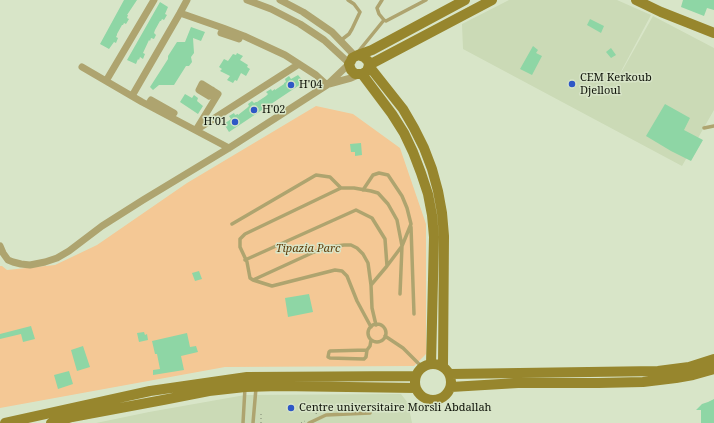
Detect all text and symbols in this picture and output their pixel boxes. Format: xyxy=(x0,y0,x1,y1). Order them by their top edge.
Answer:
place label: CEM Kerkoub Djelloul xyxy=(580,71,652,97)
place label: H'04 xyxy=(299,78,322,92)
marker: CEM Kerkoub Djelloul xyxy=(567,79,577,89)
marker: H'04 xyxy=(286,80,296,90)
place label: H'02 xyxy=(262,103,285,117)
marker: H'02 xyxy=(249,105,259,115)
place label: H'01 xyxy=(204,115,227,129)
marker: H'01 xyxy=(230,117,240,127)
park label: Tipazia Parc xyxy=(276,242,340,256)
place label: Centre universitaire Morsli Abdallah xyxy=(299,401,492,415)
marker: Centre universitaire Morsli Abdallah xyxy=(286,403,296,413)

